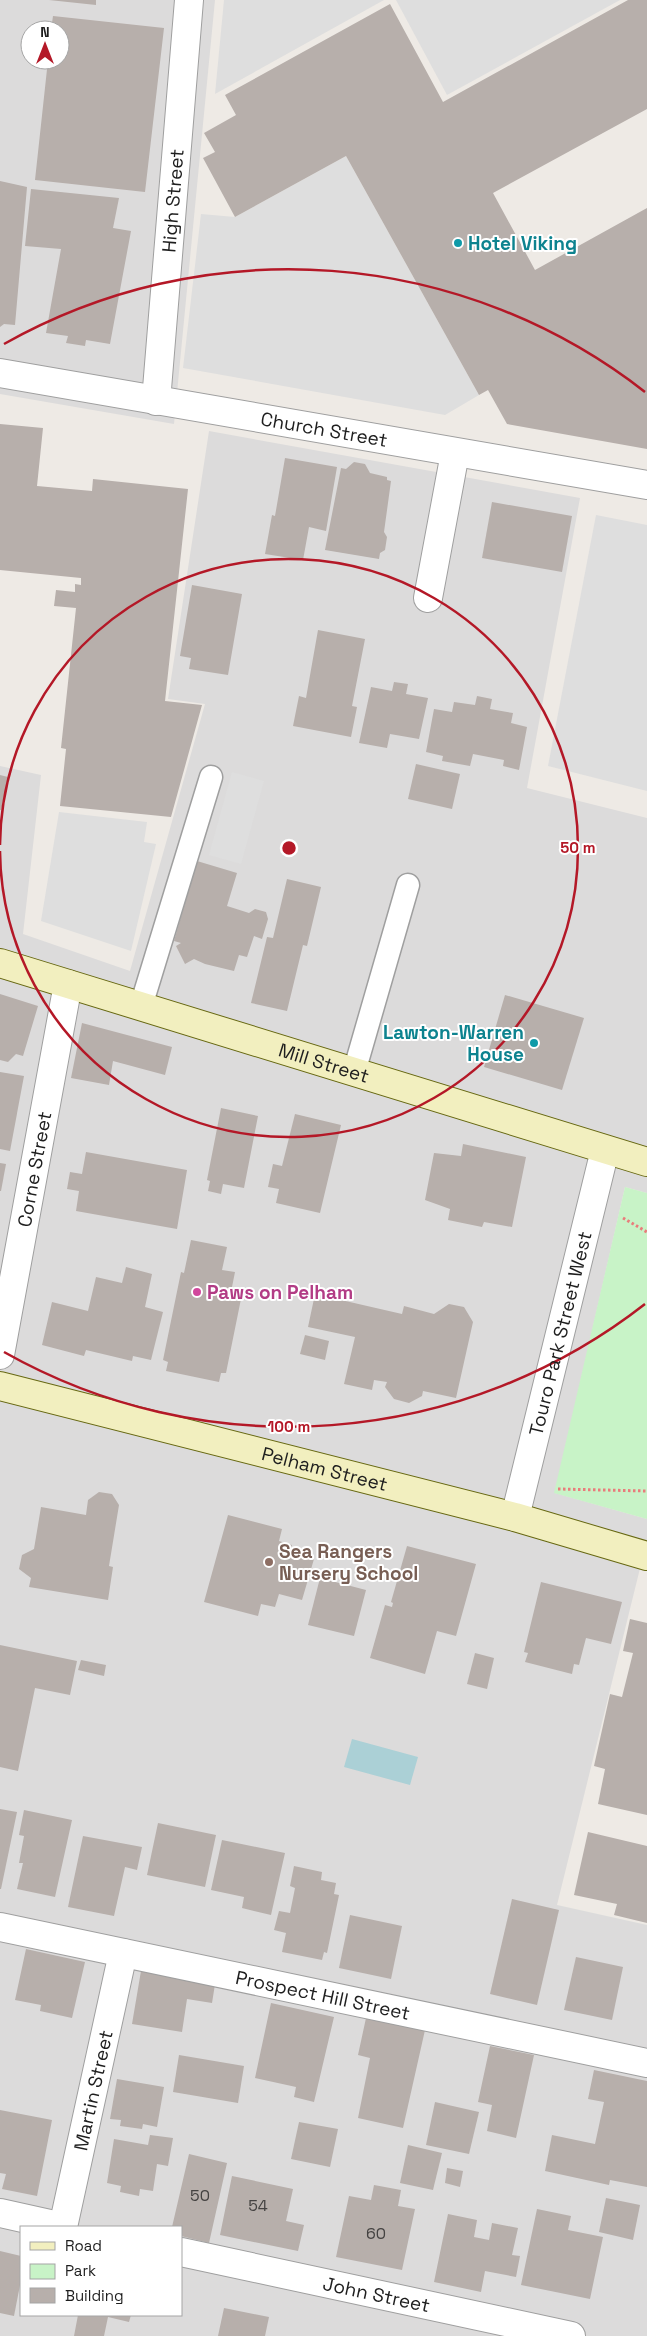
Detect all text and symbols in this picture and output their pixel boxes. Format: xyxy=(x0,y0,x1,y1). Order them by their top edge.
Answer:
north arrow xyxy=(20,20,70,70)
text: N xyxy=(40,23,50,41)
street label: High Street xyxy=(156,148,189,254)
place label: Hotel Viking xyxy=(468,231,577,256)
marker: Hotel Viking xyxy=(452,237,464,249)
street label: Church Street xyxy=(259,406,389,452)
text: 50 m xyxy=(560,838,596,857)
centre of rings xyxy=(280,839,298,857)
place label: Lawton-Warren House xyxy=(383,1020,524,1067)
street label: Mill Street xyxy=(276,1037,372,1088)
marker: Lawton-Warren House xyxy=(528,1037,540,1049)
street label: Corne Street xyxy=(11,1109,57,1229)
street label: Touro Park Street West xyxy=(523,1229,597,1438)
place label: Paws on Pelham xyxy=(207,1280,353,1305)
marker: Paws on Pelham xyxy=(191,1286,203,1298)
text: 100 m xyxy=(268,1417,310,1436)
street label: Pelham Street xyxy=(259,1441,390,1497)
place label: Sea Rangers Nursery School xyxy=(279,1539,418,1586)
marker: Sea Rangers Nursery School xyxy=(263,1556,275,1568)
street label: Prospect Hill Street xyxy=(233,1964,412,2025)
street label: Martin Street xyxy=(68,2028,118,2153)
house number: 50 xyxy=(190,2185,210,2206)
house number: 54 xyxy=(248,2195,268,2216)
house number: 60 xyxy=(366,2223,386,2244)
legend xyxy=(20,2226,182,2316)
text: Road xyxy=(65,2236,102,2255)
text: Park xyxy=(65,2261,96,2280)
street label: John Street xyxy=(321,2270,432,2318)
text: Building xyxy=(65,2286,124,2305)

